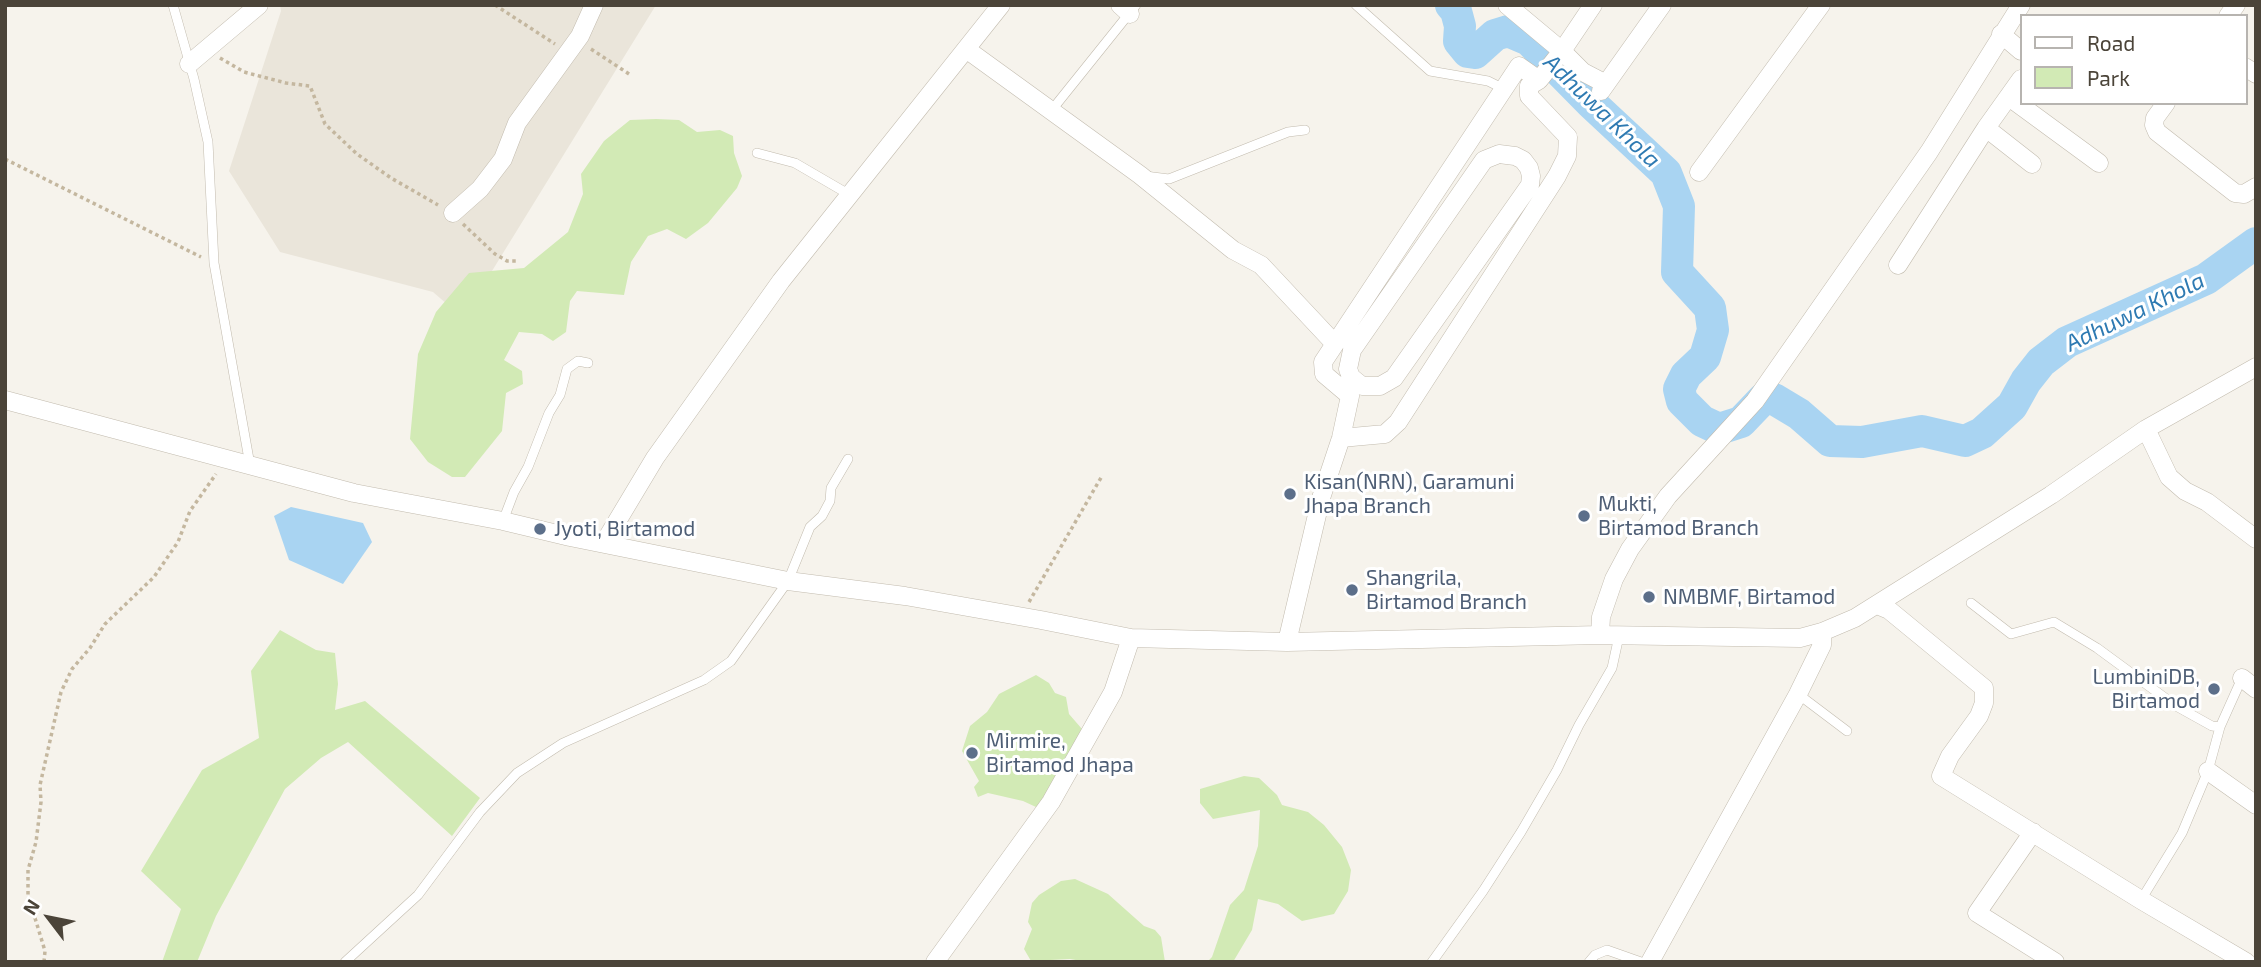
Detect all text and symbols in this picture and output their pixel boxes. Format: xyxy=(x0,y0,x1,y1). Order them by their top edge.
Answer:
legend xyxy=(2020,14,2247,105)
text: Road xyxy=(2087,30,2135,55)
water label: Adhuwa Khola xyxy=(1538,48,1666,174)
text: Park xyxy=(2087,65,2130,90)
water label: Adhuwa Khola xyxy=(2061,266,2209,358)
place label: Kisan(NRN), Garamuni Jhapa Branch xyxy=(1304,469,1515,519)
marker: Kisan(NRN), Garamuni Jhapa Branch xyxy=(1282,486,1298,502)
place label: Mukti, Birtamod Branch xyxy=(1598,491,1759,541)
marker: Mukti, Birtamod Branch xyxy=(1576,508,1592,524)
place label: Jyoti, Birtamod xyxy=(554,516,695,542)
marker: Jyoti, Birtamod xyxy=(532,521,548,537)
place label: Shangrila, Birtamod Branch xyxy=(1366,565,1527,615)
marker: Shangrila, Birtamod Branch xyxy=(1344,582,1360,598)
place label: NMBMF, Birtamod xyxy=(1663,584,1835,610)
marker: NMBMF, Birtamod xyxy=(1641,589,1657,605)
place label: LumbiniDB, Birtamod xyxy=(2093,664,2200,714)
marker: LumbiniDB, Birtamod xyxy=(2206,681,2222,697)
place label: Mirmire, Birtamod Jhapa xyxy=(986,728,1134,778)
marker: Mirmire, Birtamod Jhapa xyxy=(964,745,980,761)
north arrow xyxy=(14,883,84,953)
text: N xyxy=(17,895,44,919)

